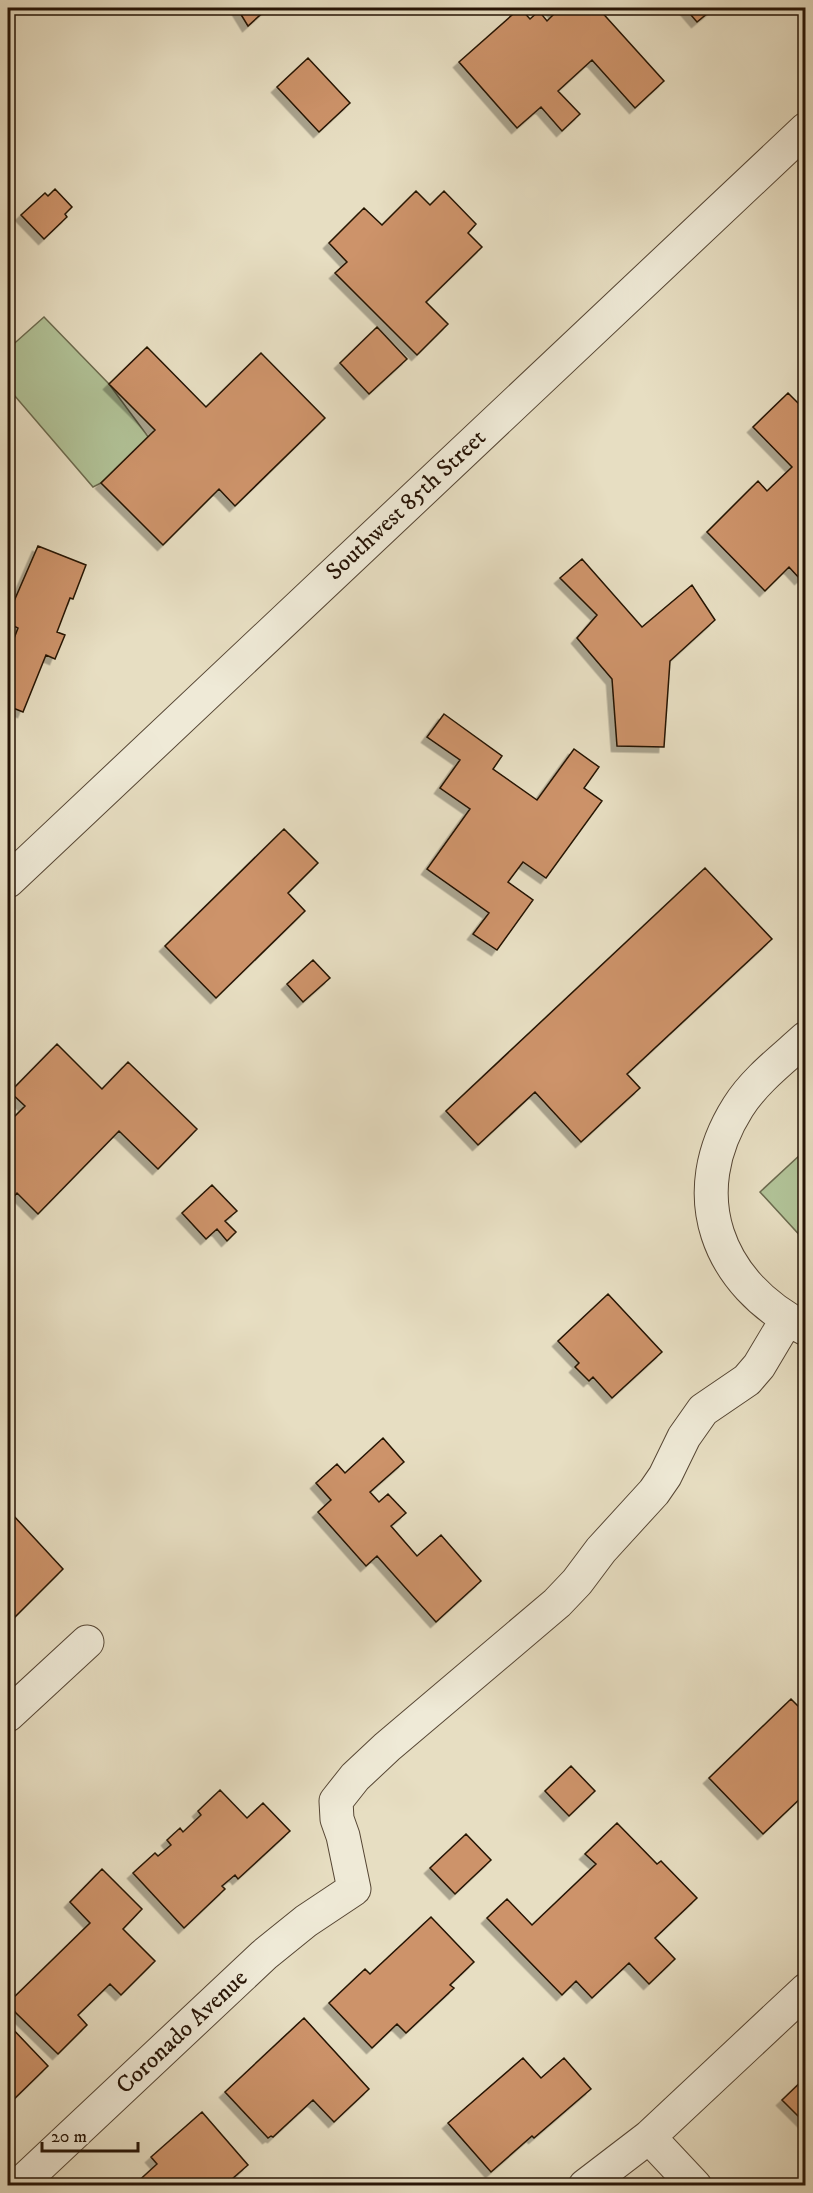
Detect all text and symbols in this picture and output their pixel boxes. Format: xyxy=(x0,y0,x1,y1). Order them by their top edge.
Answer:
street label: Southwest 85th Street xyxy=(320,423,493,587)
street label: Coronado Avenue xyxy=(110,1963,254,2101)
scale bar xyxy=(42,2115,138,2153)
text: 20 m xyxy=(51,2126,87,2148)

